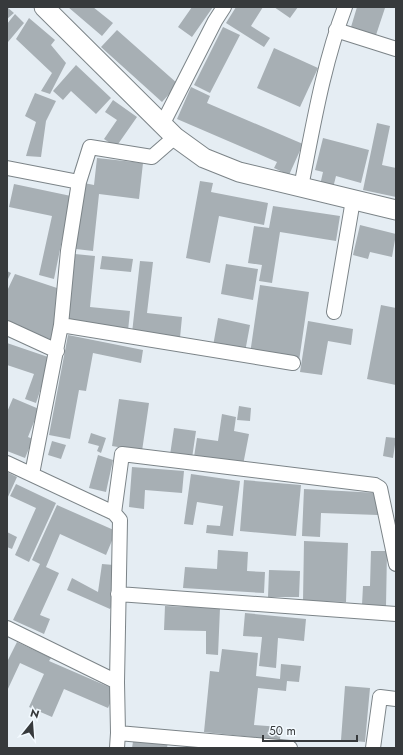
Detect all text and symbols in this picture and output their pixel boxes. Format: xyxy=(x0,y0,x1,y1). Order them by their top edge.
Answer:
north arrow xyxy=(12,703,52,743)
text: N xyxy=(28,705,41,722)
scale bar xyxy=(263,717,357,743)
text: 50 m xyxy=(269,722,296,740)

